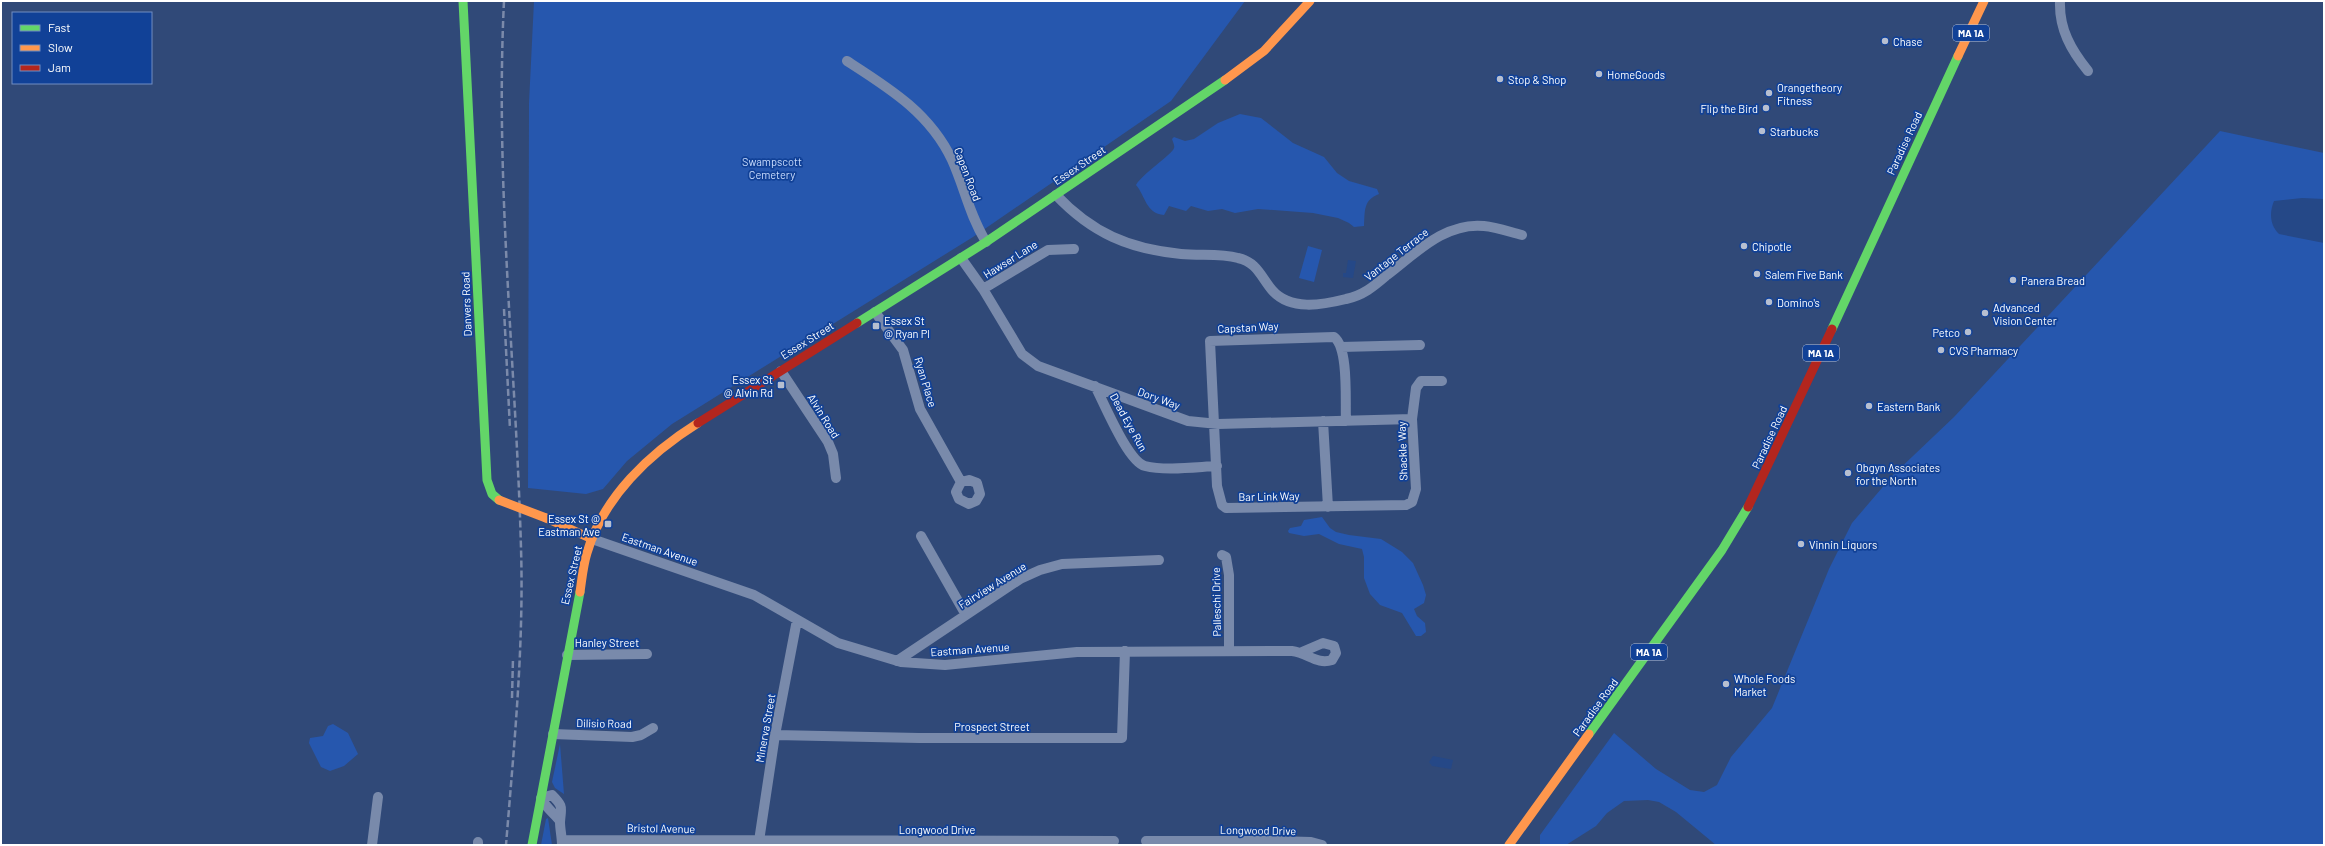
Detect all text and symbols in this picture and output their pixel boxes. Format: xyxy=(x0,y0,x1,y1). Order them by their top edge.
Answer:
legend xyxy=(12,12,152,84)
text: Fast xyxy=(48,20,71,34)
road number: MA 1A xyxy=(1953,25,1989,41)
place label: Chase xyxy=(1893,35,1923,48)
marker: Chase xyxy=(1880,36,1890,46)
text: Slow xyxy=(48,40,73,54)
text: Jam xyxy=(48,60,71,74)
place label: HomeGoods xyxy=(1607,68,1665,81)
marker: HomeGoods xyxy=(1594,69,1604,79)
place label: Stop & Shop xyxy=(1508,73,1566,86)
marker: Stop & Shop xyxy=(1495,74,1505,84)
place label: Orangetheory Fitness xyxy=(1777,81,1842,107)
marker: Orangetheory Fitness xyxy=(1764,88,1774,98)
place label: Flip the Bird xyxy=(1701,102,1758,115)
marker: Flip the Bird xyxy=(1761,103,1771,113)
street label: Paradise Road xyxy=(1884,109,1924,177)
place label: Starbucks xyxy=(1770,125,1818,138)
marker: Starbucks xyxy=(1757,126,1767,136)
street label: Essex Street xyxy=(1050,143,1108,187)
street label: Capen Road xyxy=(952,145,984,203)
park label: Swampscott Cemetery xyxy=(742,155,802,181)
street label: Vantage Terrace xyxy=(1361,225,1431,283)
street label: Hawser Lane xyxy=(981,237,1040,281)
place label: Chipotle xyxy=(1752,240,1792,253)
marker: Chipotle xyxy=(1739,241,1749,251)
place label: Salem Five Bank xyxy=(1765,268,1843,281)
marker: Salem Five Bank xyxy=(1752,269,1762,279)
street label: Danvers Road xyxy=(458,271,474,337)
place label: Panera Bread xyxy=(2021,274,2085,287)
marker: Panera Bread xyxy=(2008,275,2018,285)
place label: Domino's xyxy=(1777,296,1820,309)
marker: Domino's xyxy=(1764,297,1774,307)
place label: Advanced Vision Center xyxy=(1993,301,2057,327)
marker: Advanced Vision Center xyxy=(1980,308,1990,318)
place label: Essex St @ Ryan Pl xyxy=(884,314,930,340)
street label: Essex Street xyxy=(778,319,836,361)
street label: Capstan Way xyxy=(1217,319,1279,335)
marker: Essex St @ Ryan Pl xyxy=(871,321,881,331)
place label: Petco xyxy=(1932,326,1960,339)
marker: Petco xyxy=(1963,327,1973,337)
place label: CVS Pharmacy xyxy=(1949,344,2018,357)
road number: MA 1A xyxy=(1803,345,1839,361)
marker: CVS Pharmacy xyxy=(1936,345,1946,355)
street label: Ryan Place xyxy=(912,355,940,409)
place label: Essex St @ Alvin Rd xyxy=(724,373,773,399)
marker: Essex St @ Alvin Rd xyxy=(776,380,786,390)
street label: Dory Way xyxy=(1136,384,1182,412)
street label: Alvin Road xyxy=(805,391,843,441)
street label: Dead Eye Run xyxy=(1108,391,1150,453)
place label: Eastern Bank xyxy=(1877,400,1941,413)
marker: Eastern Bank xyxy=(1864,401,1874,411)
street label: Paradise Road xyxy=(1749,403,1789,471)
street label: Shackle Way xyxy=(1394,421,1410,481)
place label: Obgyn Associates for the North xyxy=(1856,461,1940,487)
marker: Obgyn Associates for the North xyxy=(1843,468,1853,478)
street label: Bar Link Way xyxy=(1238,489,1300,503)
place label: Essex St @ Eastman Ave xyxy=(538,512,600,538)
marker: Essex St @ Eastman Ave xyxy=(603,519,613,529)
street label: Eastman Avenue xyxy=(620,530,700,568)
place label: Vinnin Liquors xyxy=(1809,538,1877,551)
marker: Vinnin Liquors xyxy=(1796,539,1806,549)
street label: Essex Street xyxy=(558,544,584,606)
street label: Fairview Avenue xyxy=(956,559,1028,611)
street label: Palleschi Drive xyxy=(1209,567,1223,637)
street label: Hanley Street xyxy=(575,636,639,649)
street label: Eastman Avenue xyxy=(930,640,1010,658)
road number: MA 1A xyxy=(1631,644,1667,660)
place label: Whole Foods Market xyxy=(1734,672,1795,698)
street label: Paradise Road xyxy=(1570,676,1620,738)
marker: Whole Foods Market xyxy=(1721,679,1731,689)
street label: Minerva Street xyxy=(753,693,777,763)
street label: Dilisio Road xyxy=(576,716,632,730)
street label: Prospect Street xyxy=(954,720,1030,733)
street label: Bristol Avenue xyxy=(627,821,695,835)
street label: Longwood Drive xyxy=(899,823,975,836)
street label: Longwood Drive xyxy=(1220,823,1296,837)

